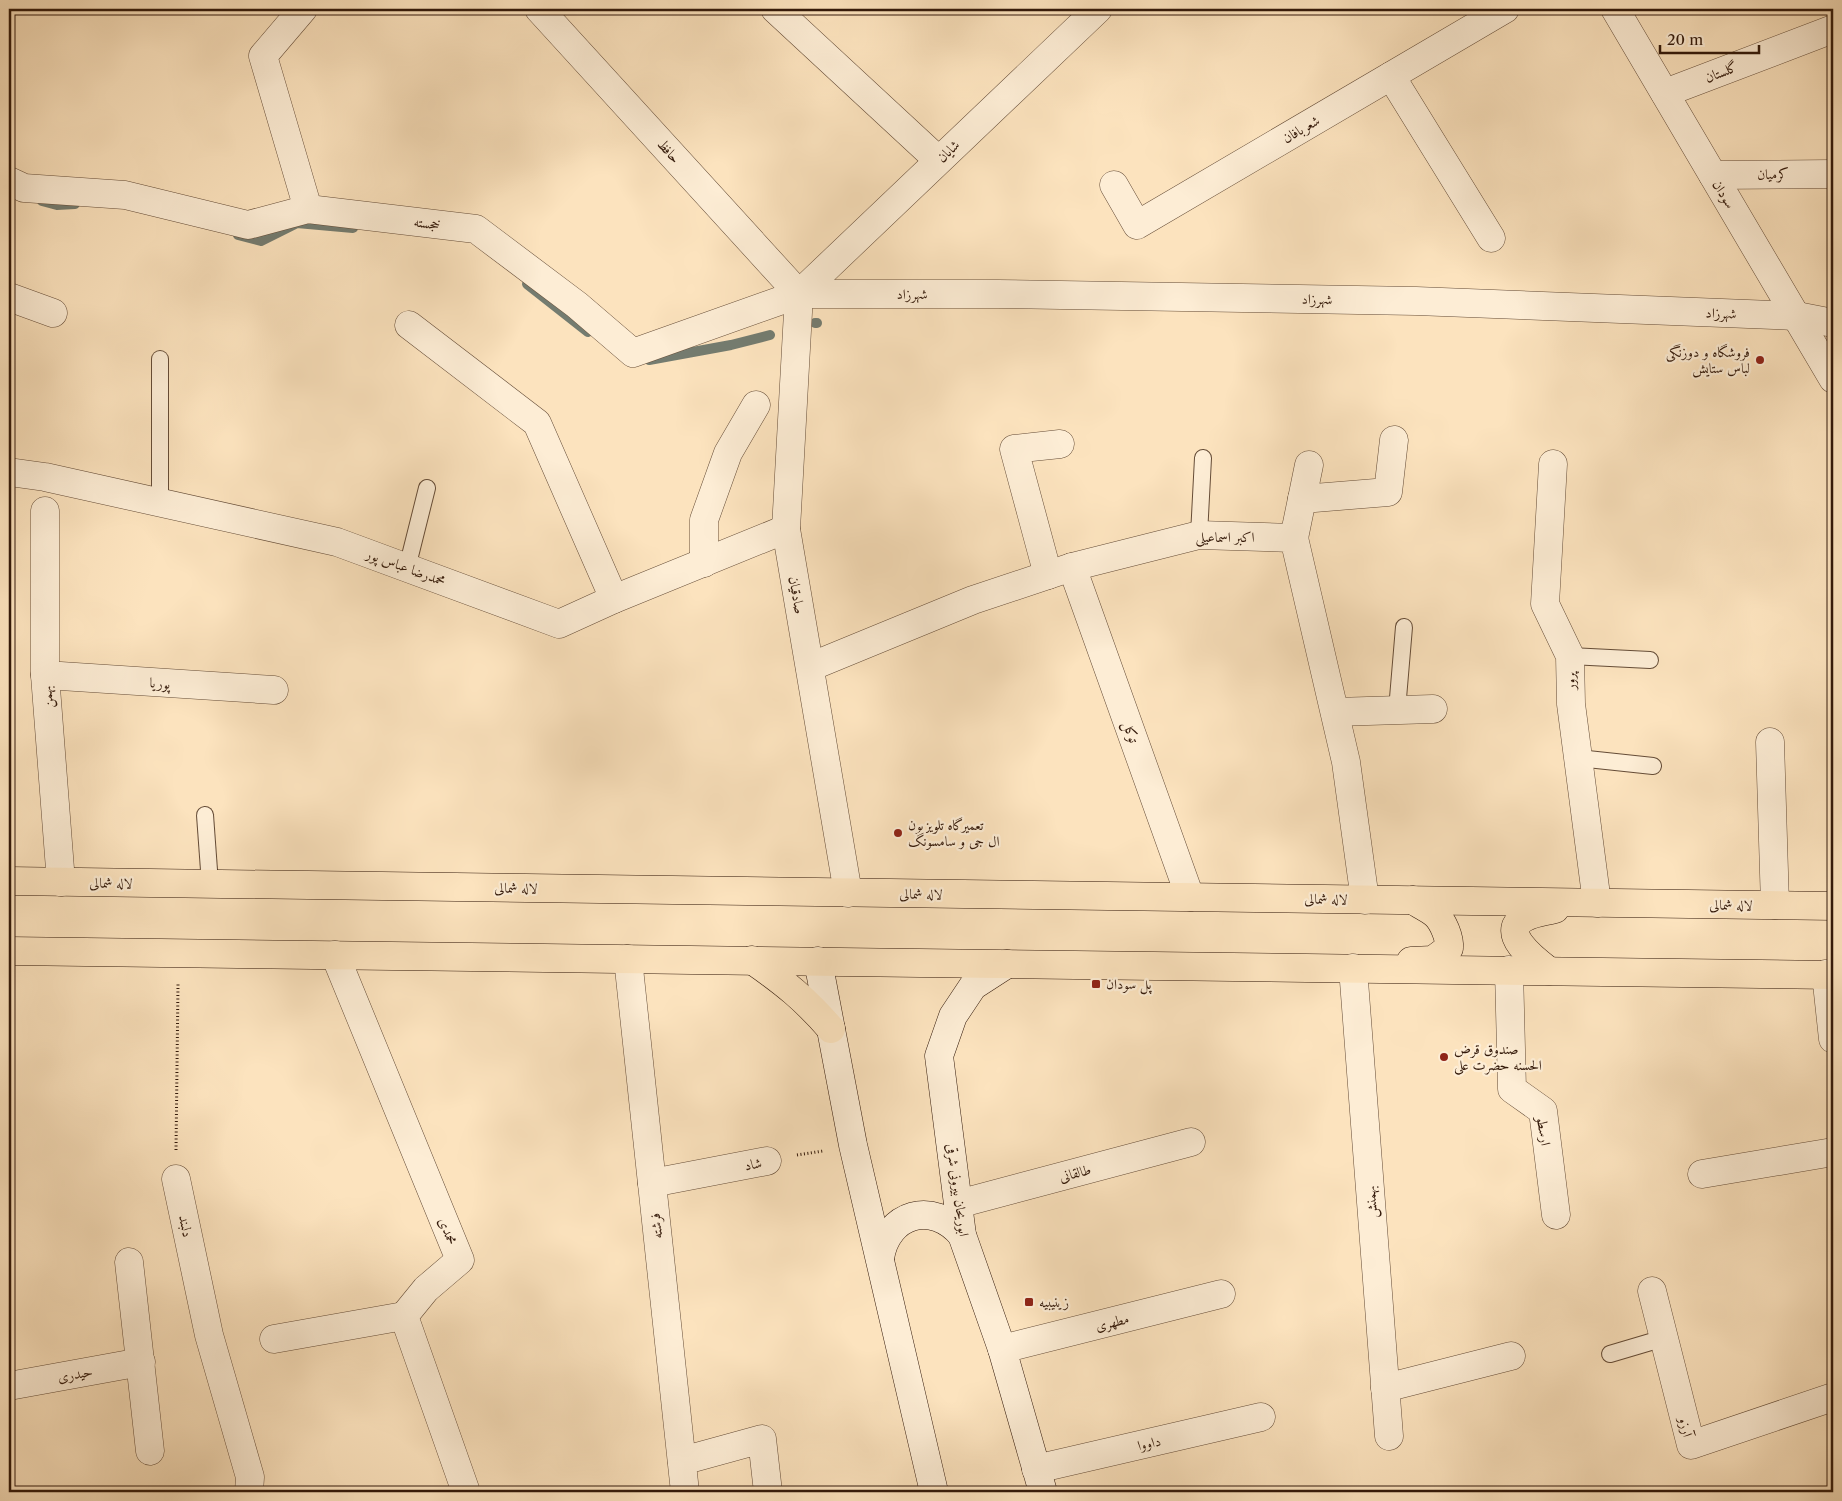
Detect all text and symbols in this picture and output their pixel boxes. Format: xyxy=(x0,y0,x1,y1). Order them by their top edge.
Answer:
scale bar xyxy=(1660,22,1758,54)
text: 20 m xyxy=(1667,30,1703,49)
street label: گلستان xyxy=(1702,58,1740,86)
street label: شعربافان xyxy=(1279,111,1323,147)
street label: حافظ xyxy=(653,135,685,167)
street label: شایان xyxy=(933,136,963,166)
street label: کرمیان xyxy=(1757,165,1789,183)
street label: سودان xyxy=(1709,176,1739,212)
street label: خجسته xyxy=(413,212,441,234)
street label: شهرزاد xyxy=(897,285,928,304)
street label: شهرزاد xyxy=(1301,290,1333,309)
street label: شهرزاد xyxy=(1705,303,1737,324)
place label: فروشگاه و دوزنگی لباس ستایش xyxy=(1666,343,1750,378)
marker: فروشگاه و دوزنگی لباس ستایش xyxy=(1754,354,1766,366)
street label: اکبر اسماعیلی xyxy=(1195,528,1255,547)
street label: محمدرضا عباس پور xyxy=(361,544,448,592)
street label: صادقیان xyxy=(785,575,809,615)
street label: پرور xyxy=(1561,670,1579,692)
street label: پوریا xyxy=(149,673,172,695)
street label: بهمن xyxy=(37,685,58,709)
street label: توکل xyxy=(1117,719,1143,746)
place label: تعمیرگاه تلویزیون ال جی و سامسونگ xyxy=(908,816,999,850)
marker: تعمیرگاه تلویزیون ال جی و سامسونگ xyxy=(892,827,904,839)
street label: لاله شمالی xyxy=(89,874,133,892)
street label: لاله شمالی xyxy=(494,879,538,897)
street label: لاله شمالی xyxy=(899,885,943,903)
street label: لاله شمالی xyxy=(1304,890,1348,908)
street label: لاله شمالی xyxy=(1709,896,1753,914)
place label: پل سودان xyxy=(1106,975,1153,995)
marker: پل سودان xyxy=(1090,978,1102,990)
place label: صندوق قرض الحسنه حضرت علی xyxy=(1454,1040,1542,1075)
marker: صندوق قرض الحسنه حضرت علی xyxy=(1438,1051,1450,1063)
street label: ارسطو xyxy=(1533,1113,1555,1147)
street label: ابوریحان بیرونی شرقی xyxy=(942,1142,973,1238)
street label: شاد xyxy=(743,1153,763,1175)
street label: طالقانی xyxy=(1057,1160,1093,1186)
street label: بهمنش xyxy=(1361,1185,1382,1219)
street label: فرشته xyxy=(646,1212,666,1240)
street label: دلبند xyxy=(175,1213,197,1239)
street label: محمدی xyxy=(435,1215,461,1247)
place label: زینیبیه xyxy=(1039,1293,1069,1311)
marker: زینیبیه xyxy=(1023,1296,1035,1308)
street label: مطهری xyxy=(1093,1309,1131,1335)
street label: حیدری xyxy=(56,1362,94,1386)
street label: آرزو xyxy=(1674,1413,1698,1441)
street label: داووا xyxy=(1135,1432,1163,1454)

